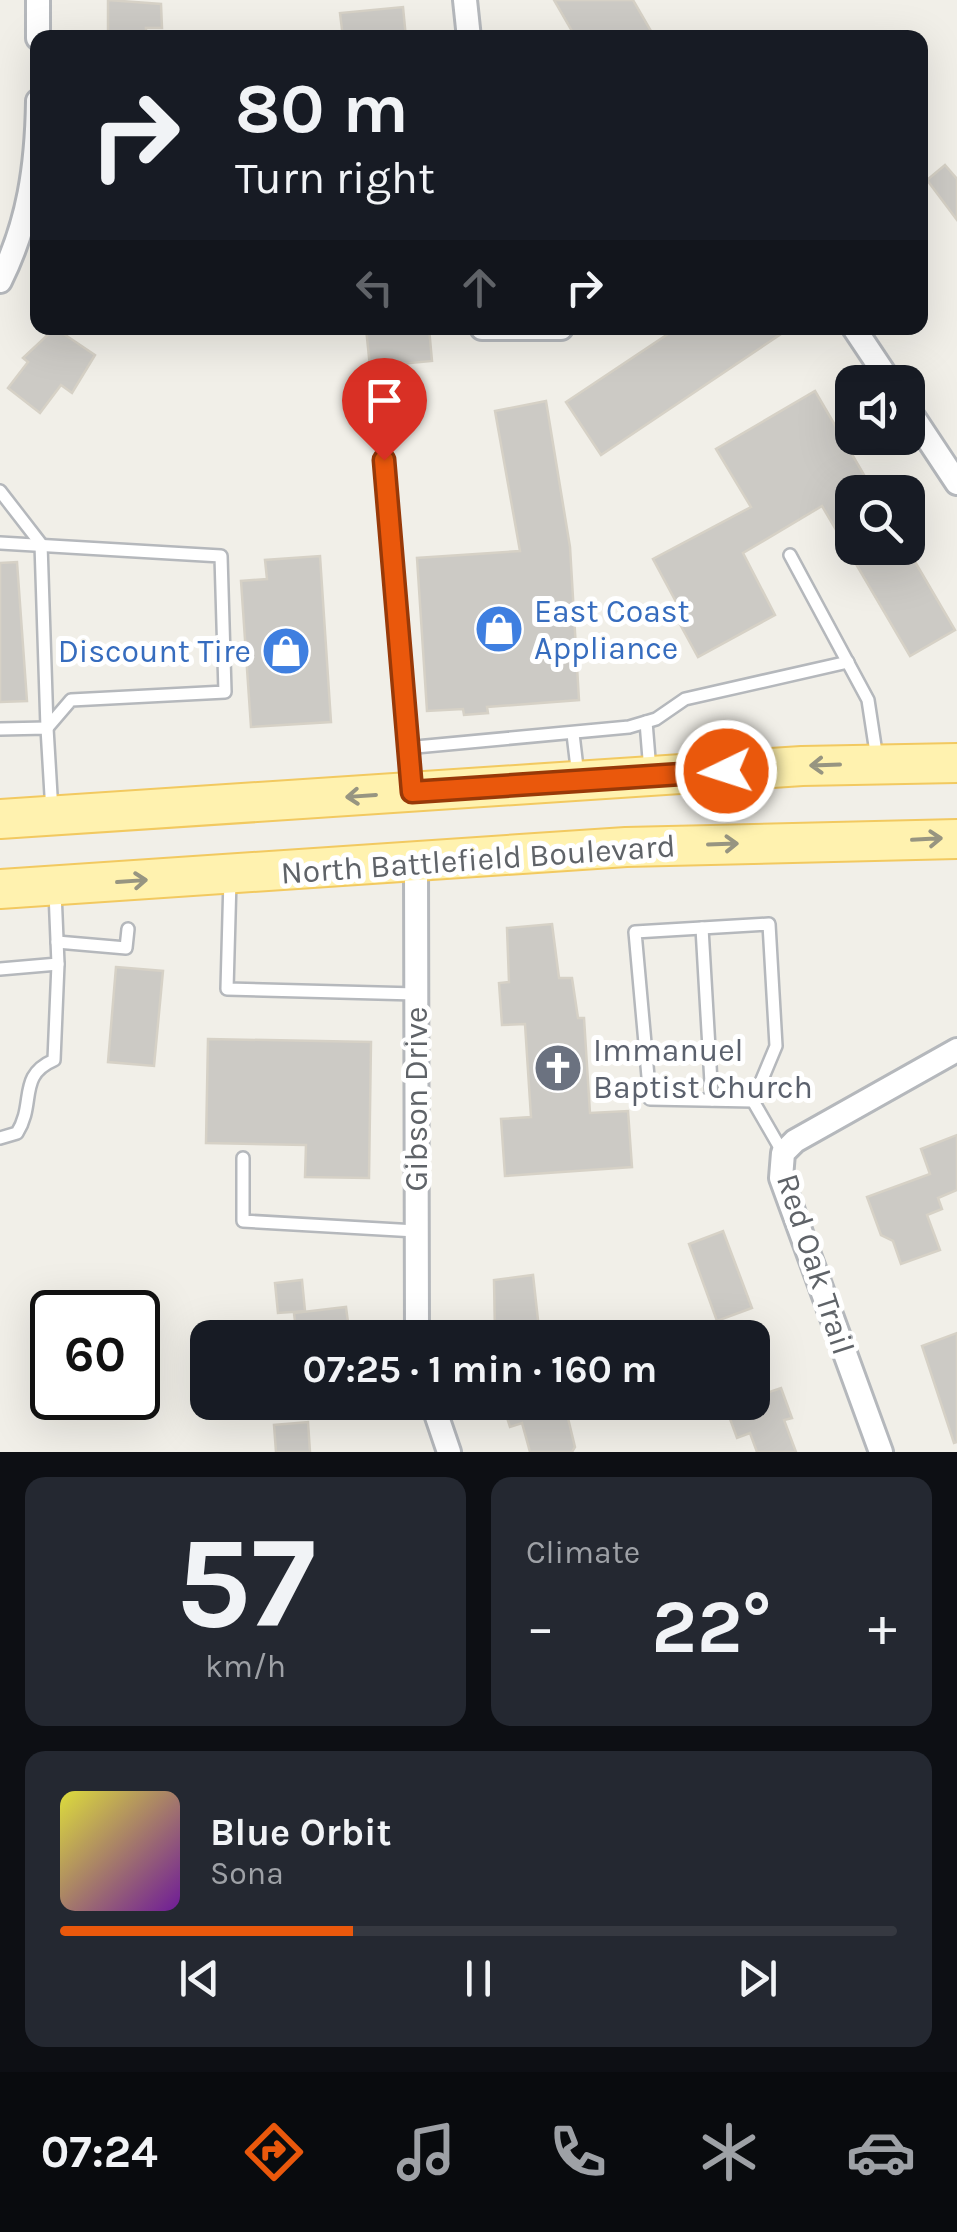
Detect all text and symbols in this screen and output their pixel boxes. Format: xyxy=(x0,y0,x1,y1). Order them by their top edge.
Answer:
text: 80 m xyxy=(235,68,409,150)
icon: right xyxy=(70,70,200,200)
text: Turn right xyxy=(235,152,435,204)
icon: left xyxy=(347,260,402,315)
icon: ahead xyxy=(452,260,507,315)
icon: right xyxy=(557,260,612,315)
pin xyxy=(342,358,427,461)
map controls xyxy=(835,365,925,565)
button: sound xyxy=(835,365,925,455)
icon: arrive xyxy=(357,373,412,428)
button: search xyxy=(835,475,925,565)
place label: East Coast Appliance xyxy=(534,593,690,667)
shop icon: East Coast Appliance xyxy=(473,603,525,655)
shop icon: Discount Tire xyxy=(260,625,312,677)
place label: Discount Tire xyxy=(58,633,251,670)
position arrow xyxy=(674,719,778,823)
one-way arrow xyxy=(809,756,841,775)
one-way arrow xyxy=(345,787,377,806)
street label: North Battlefield Boulevard xyxy=(279,827,677,892)
one-way arrow xyxy=(911,829,943,848)
one-way arrow xyxy=(707,835,739,854)
one-way arrow xyxy=(116,871,148,890)
street label: Gibson Drive xyxy=(398,1006,435,1192)
place label: Immanuel Baptist Church xyxy=(593,1032,813,1106)
church icon: Immanuel Baptist Church xyxy=(532,1042,584,1094)
street label: Red Oak Trail xyxy=(769,1169,862,1359)
speed limit sign: 60 xyxy=(30,1290,160,1420)
text: 07:25 · 1 min · 160 m xyxy=(303,1347,657,1392)
text: 57 xyxy=(175,1507,316,1659)
text: Climate xyxy=(526,1534,640,1571)
text: 22° xyxy=(652,1583,771,1671)
text: − xyxy=(526,1595,555,1659)
text: + xyxy=(868,1595,897,1659)
text: km/h xyxy=(205,1648,286,1685)
text: Blue Orbit xyxy=(210,1810,391,1855)
text: Sona xyxy=(210,1855,284,1892)
icon: previous xyxy=(172,1951,227,2006)
icon: pause xyxy=(451,1951,506,2006)
icon: next xyxy=(730,1951,785,2006)
icon: directions xyxy=(239,2117,309,2187)
icon: music xyxy=(391,2117,461,2187)
icon: phone xyxy=(543,2117,613,2187)
icon: climate xyxy=(694,2117,764,2187)
icon: car xyxy=(846,2117,916,2187)
text: 07:24 xyxy=(41,2126,158,2178)

